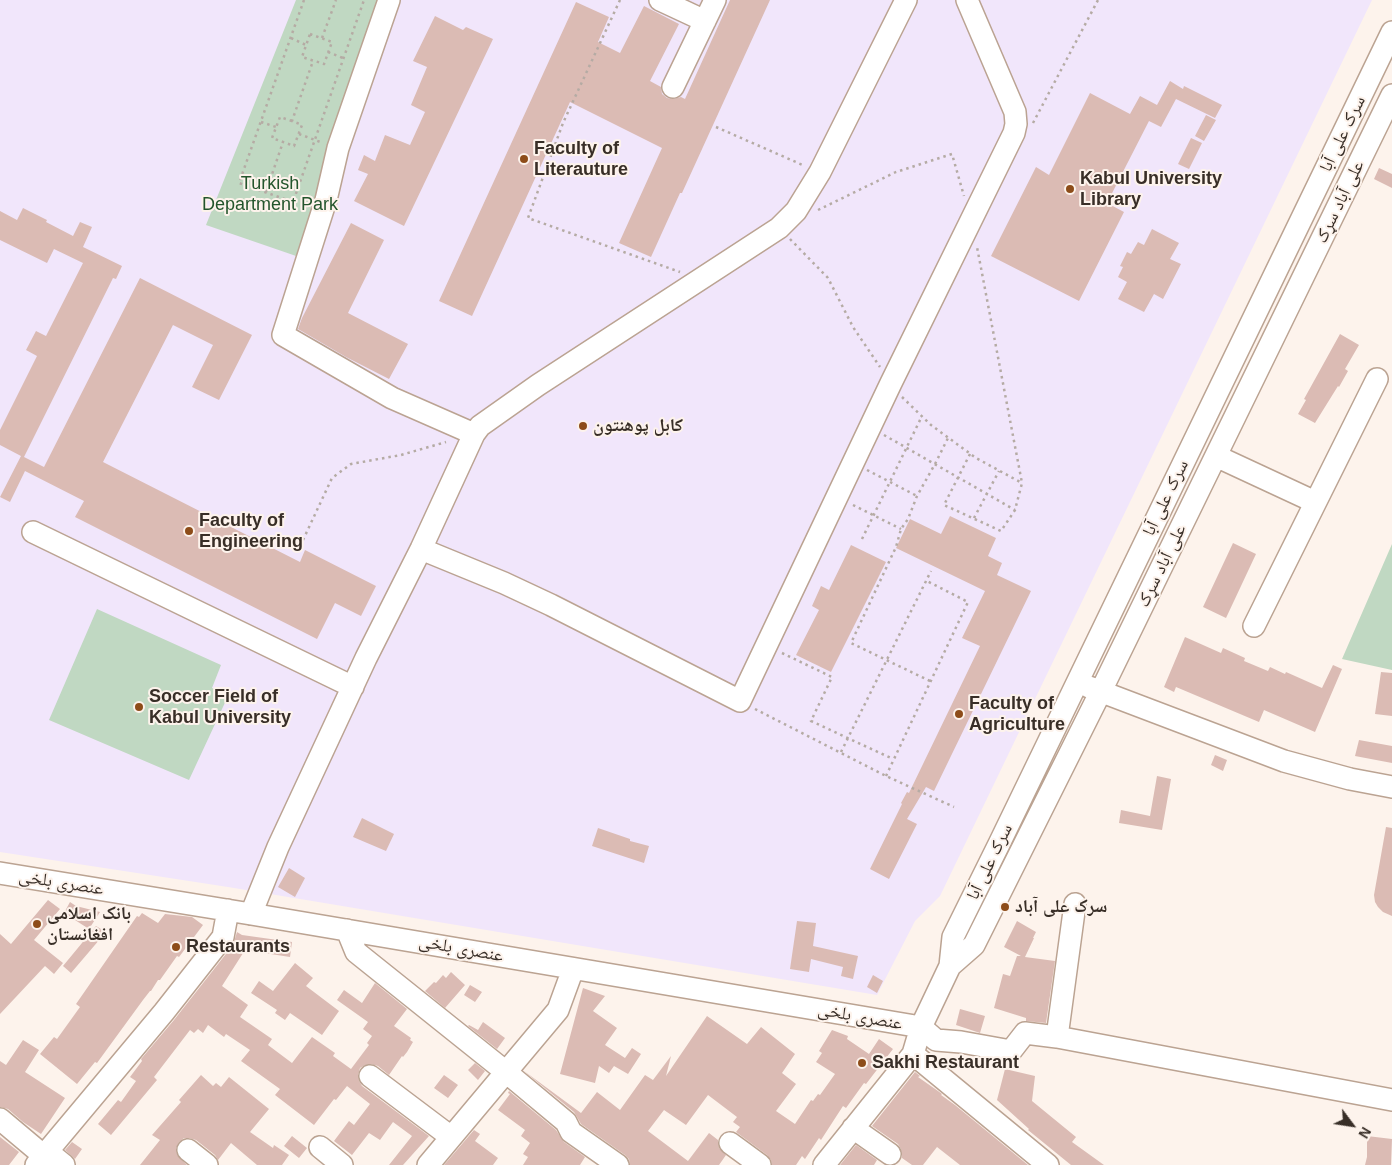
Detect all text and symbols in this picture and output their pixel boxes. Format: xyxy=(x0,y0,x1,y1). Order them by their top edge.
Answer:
street label: سرک علی آبا xyxy=(1315,93,1371,175)
place label: Faculty of Literauture xyxy=(534,138,628,180)
marker: Faculty of Literauture xyxy=(518,153,530,165)
street label: علی آباد سړک xyxy=(1311,157,1369,247)
place label: Kabul University Library xyxy=(1080,168,1222,210)
park label: Turkish Department Park xyxy=(202,173,338,215)
marker: Kabul University Library xyxy=(1064,183,1076,195)
place label: کابل پوهنتون xyxy=(593,415,683,437)
marker: کابل پوهنتون xyxy=(577,420,589,432)
street label: سرک علی آبا xyxy=(1138,457,1194,539)
place label: Faculty of Engineering xyxy=(199,510,303,552)
street label: علی آباد سړک xyxy=(1133,521,1191,611)
marker: Faculty of Engineering xyxy=(183,525,195,537)
place label: Soccer Field of Kabul University xyxy=(149,686,291,729)
place label: Faculty of Agriculture xyxy=(969,693,1065,736)
marker: Soccer Field of Kabul University xyxy=(133,701,145,713)
marker: Faculty of Agriculture xyxy=(953,708,965,720)
street label: سرک علی آبا xyxy=(962,821,1018,903)
street label: عنصری بلخی xyxy=(17,866,105,900)
place label: سرک علی آباد xyxy=(1015,896,1107,918)
marker: سرک علی آباد xyxy=(999,901,1011,913)
place label: بانک اسلامی افغانستان xyxy=(47,903,131,946)
marker: بانک اسلامی افغانستان xyxy=(31,918,43,930)
street label: عنصری بلخی xyxy=(417,931,505,967)
place label: Restaurants xyxy=(186,936,290,958)
marker: Restaurants xyxy=(170,941,182,953)
street label: عنصری بلخی xyxy=(816,999,904,1035)
place label: Sakhi Restaurant xyxy=(872,1052,1019,1074)
marker: Sakhi Restaurant xyxy=(856,1057,868,1069)
north arrow xyxy=(1327,1100,1377,1150)
text: N xyxy=(1355,1124,1374,1141)

